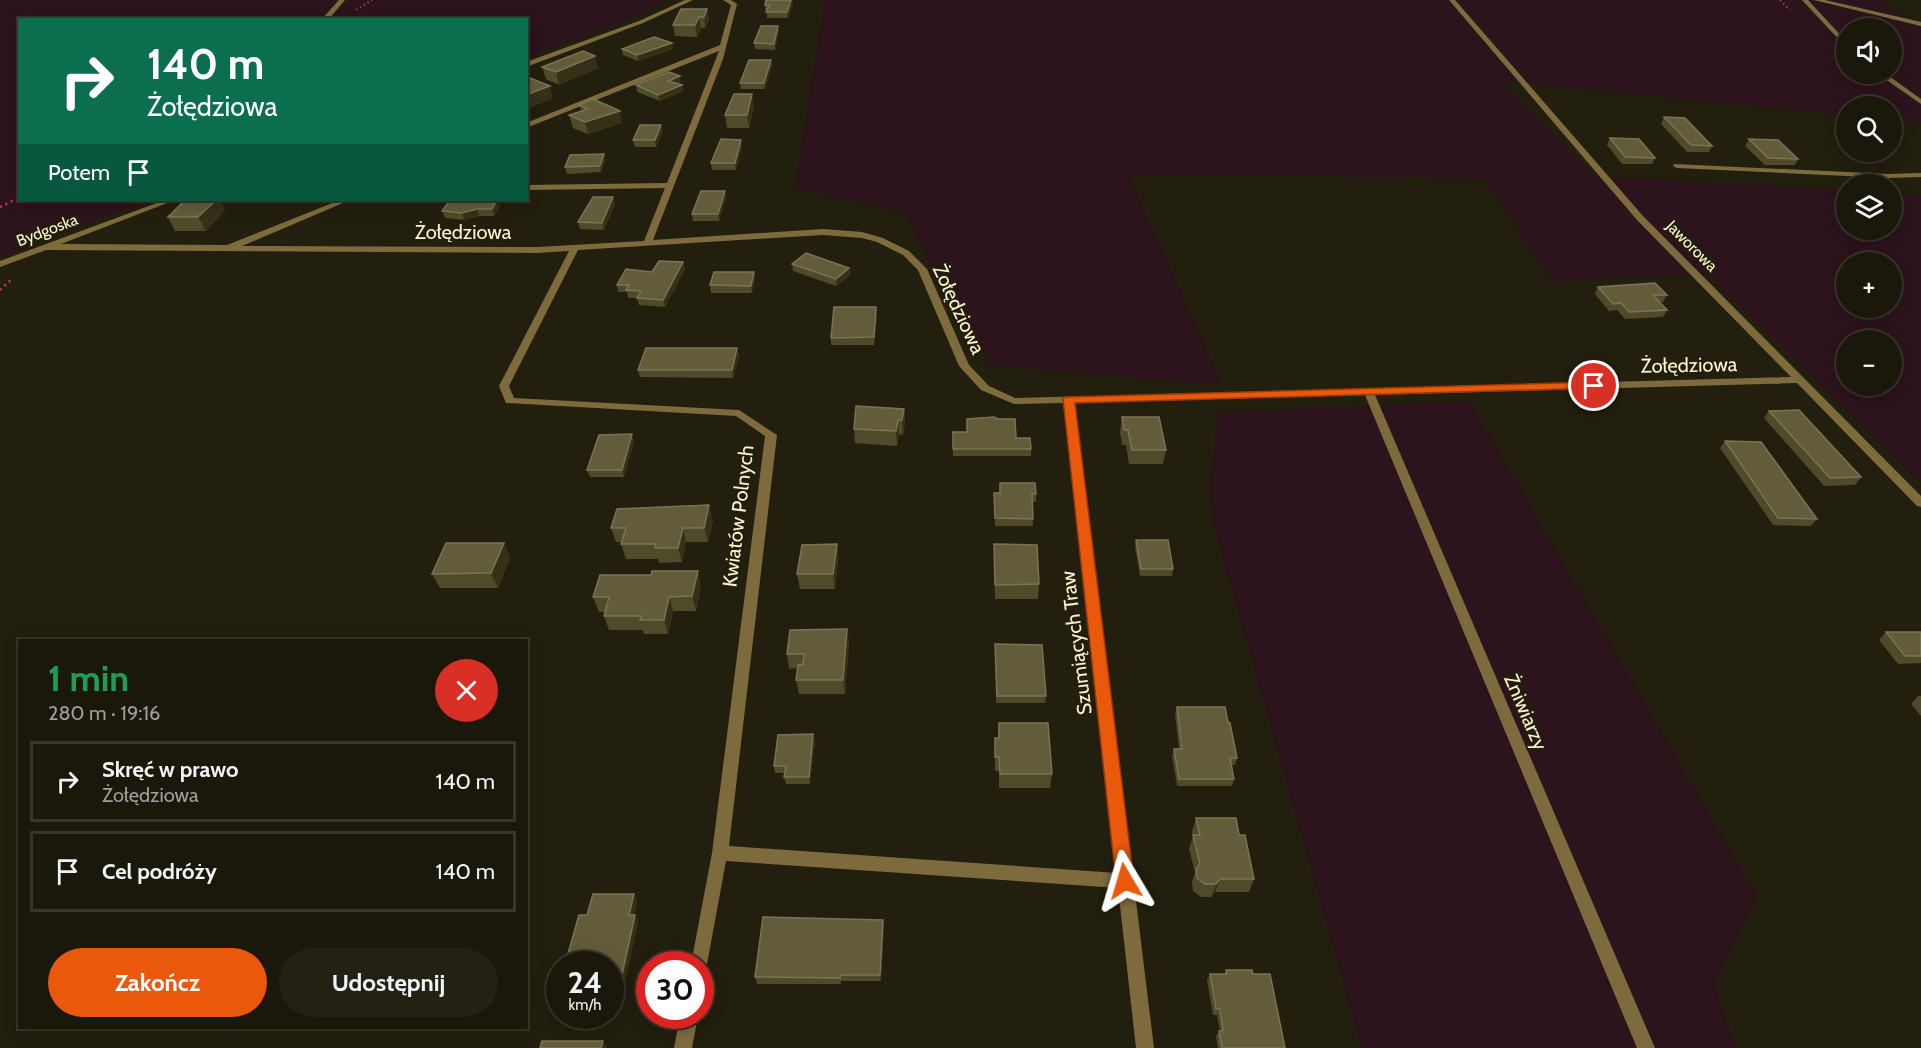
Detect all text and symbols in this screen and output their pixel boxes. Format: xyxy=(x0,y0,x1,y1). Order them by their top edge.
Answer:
map controls xyxy=(1836,18,1902,396)
button: sound xyxy=(1836,18,1902,84)
text: 140 m xyxy=(147,38,264,90)
icon: right xyxy=(48,42,126,120)
text: Żołędziowa xyxy=(147,90,277,123)
button: search xyxy=(1836,96,1902,162)
icon: arrive xyxy=(122,156,155,189)
text: Potem xyxy=(48,159,110,186)
button: layers xyxy=(1836,174,1902,240)
street label: Bydgoska xyxy=(14,210,81,250)
street label: Jaworowa xyxy=(1662,216,1722,276)
street label: Żołędziowa xyxy=(415,220,512,244)
button: + xyxy=(1836,252,1902,318)
street label: Żołędziowa xyxy=(928,260,990,358)
button: − xyxy=(1836,330,1902,396)
street label: Żołędziowa xyxy=(1640,352,1738,378)
pin xyxy=(1568,360,1619,411)
icon: arrive xyxy=(1577,369,1610,402)
street label: Kwiatów Polnych xyxy=(717,444,759,588)
street label: Szumiących Traw xyxy=(1055,569,1097,716)
text: 1 min xyxy=(48,656,129,700)
button: close xyxy=(435,659,498,722)
street label: Żniwiarzy xyxy=(1499,670,1553,754)
text: 280 m · 19:16 xyxy=(48,701,160,725)
text: Skręć w prawo xyxy=(102,756,239,783)
icon: right xyxy=(51,765,84,798)
text: 140 m xyxy=(436,768,495,795)
text: Żołędziowa xyxy=(102,783,199,807)
position arrow xyxy=(1093,849,1157,913)
icon: arrive xyxy=(51,855,84,888)
text: Cel podróży xyxy=(102,858,217,885)
text: 140 m xyxy=(436,858,495,885)
button: Zakończ xyxy=(48,948,267,1017)
button: Udostępnij xyxy=(279,948,498,1017)
speed limit sign: 30 xyxy=(636,951,714,1029)
text: 24 xyxy=(568,964,602,1001)
text: km/h xyxy=(569,996,601,1014)

